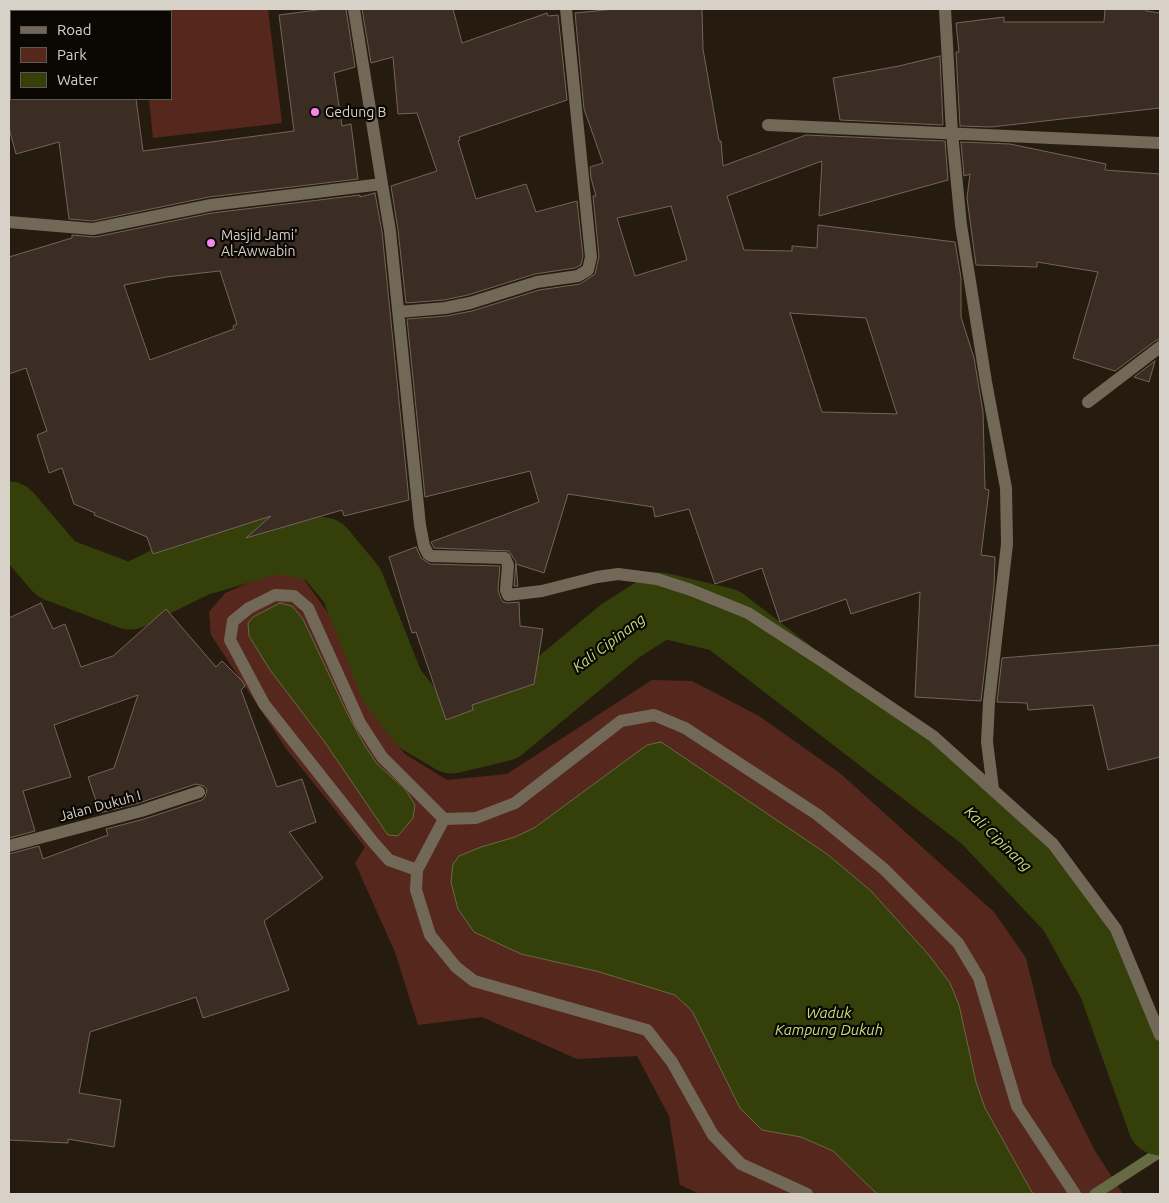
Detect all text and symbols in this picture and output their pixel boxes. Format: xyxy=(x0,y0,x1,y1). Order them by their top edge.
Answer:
legend xyxy=(10,10,172,100)
text: Road xyxy=(57,21,92,38)
text: Park xyxy=(57,46,87,63)
text: Water xyxy=(57,71,98,88)
place label: Gedung B xyxy=(325,104,386,120)
marker: Gedung B xyxy=(309,106,321,118)
place label: Masjid Jami' Al-Awwabin xyxy=(221,227,298,260)
marker: Masjid Jami' Al-Awwabin xyxy=(205,237,217,249)
water label: Kali Cipinang xyxy=(569,610,649,676)
street label: Jalan Dukuh I xyxy=(57,787,143,825)
water label: Kali Cipinang xyxy=(961,803,1035,875)
water label: Waduk Kampung Dukuh xyxy=(775,1004,883,1039)

